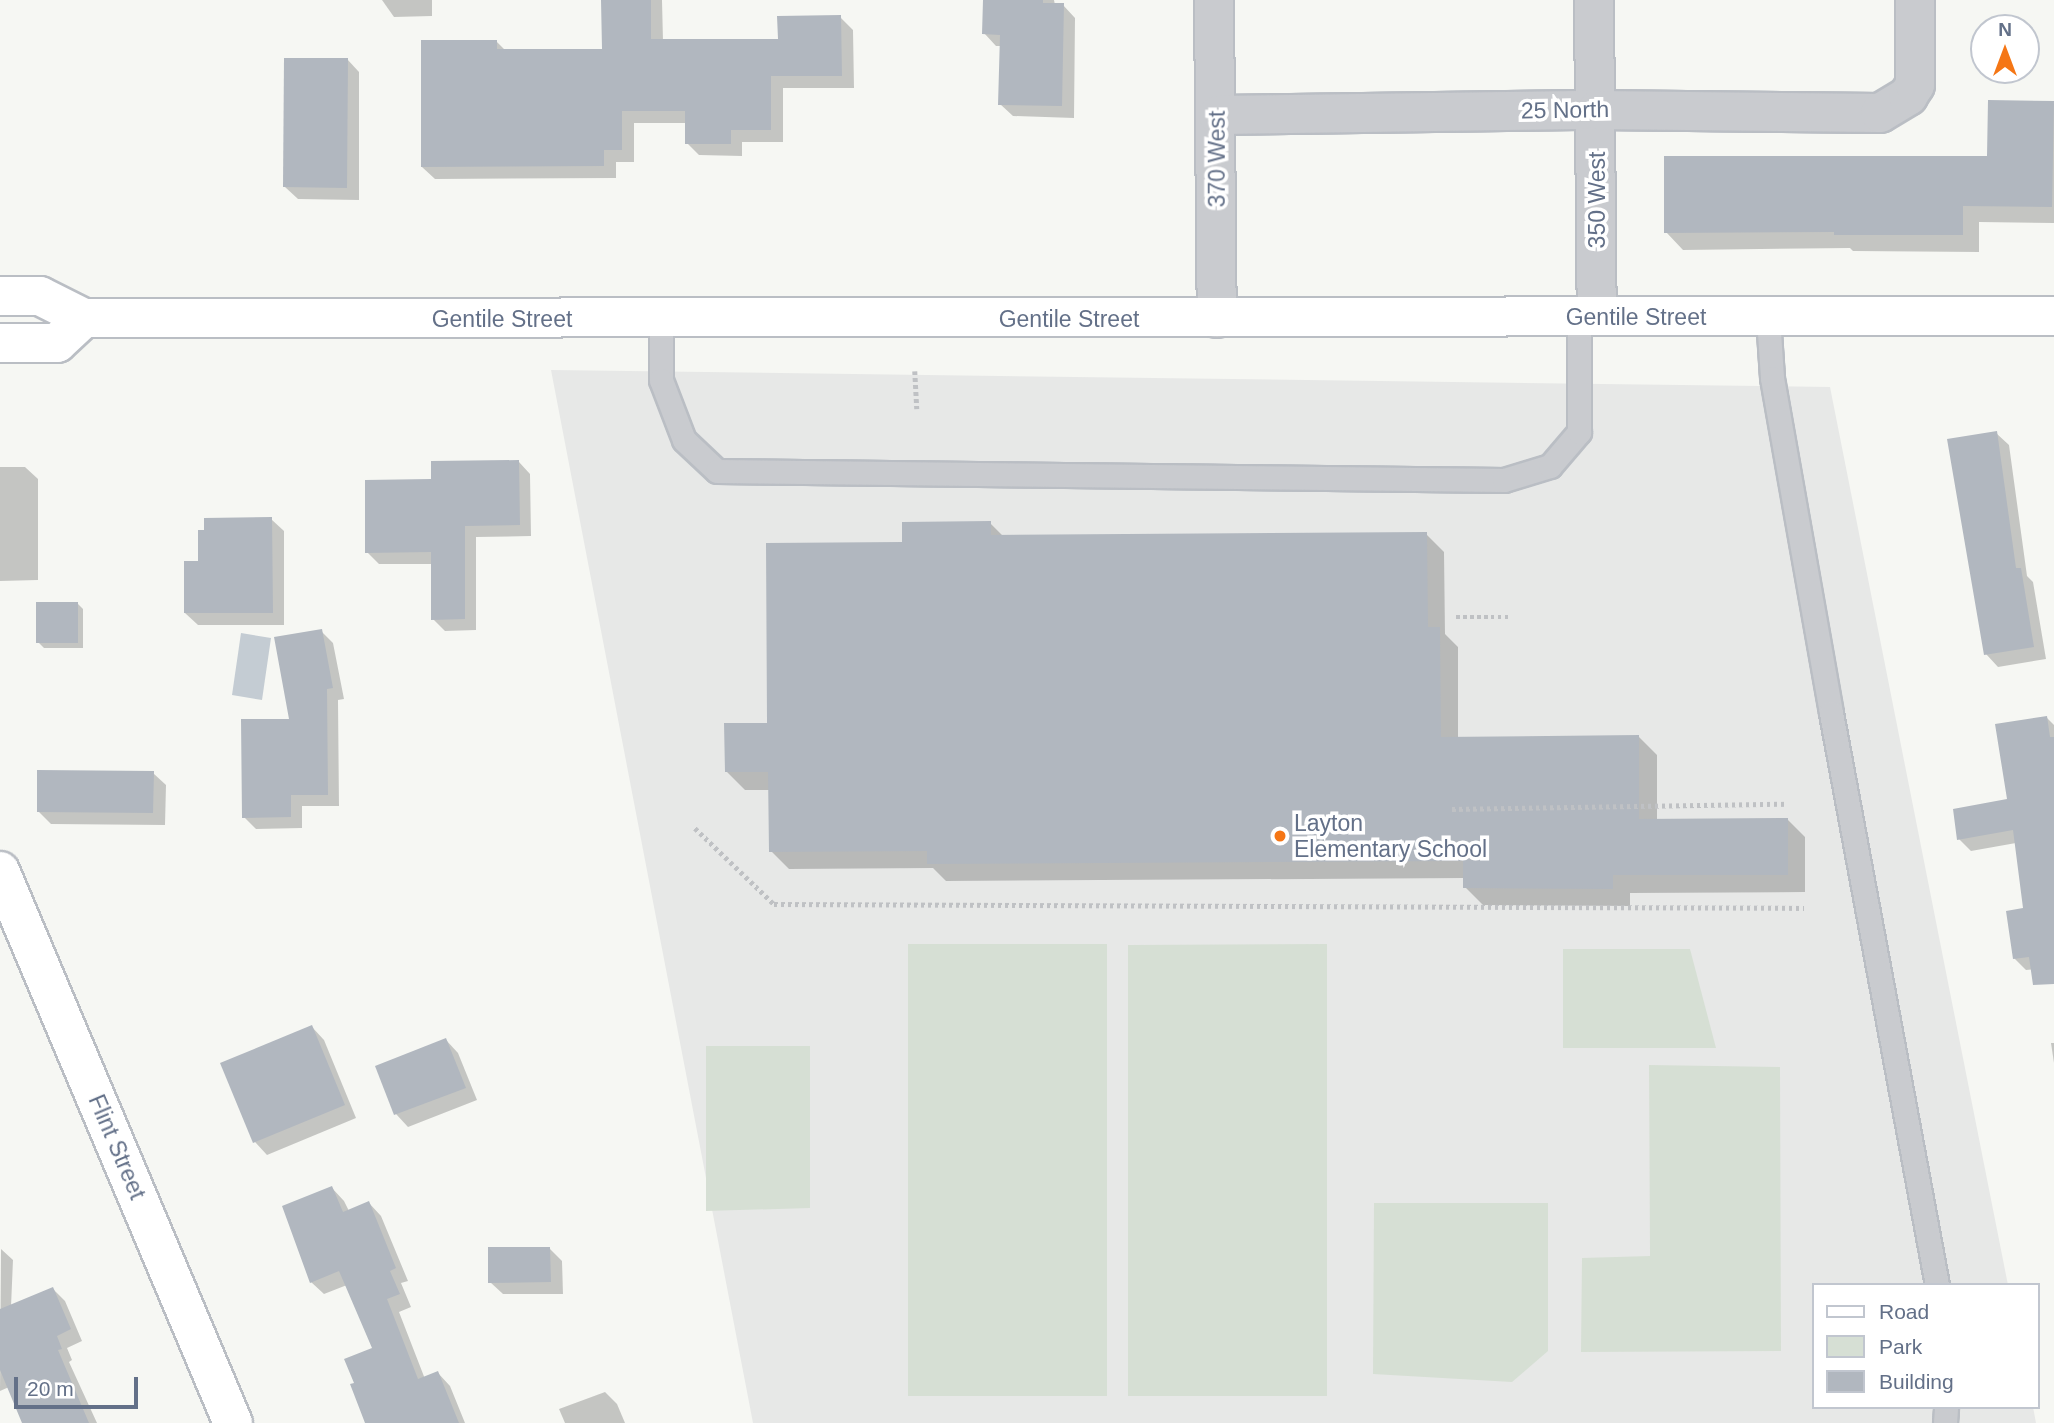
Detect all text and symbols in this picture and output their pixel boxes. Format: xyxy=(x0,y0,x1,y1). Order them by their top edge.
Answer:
north arrow xyxy=(1970,14,2040,84)
text: N xyxy=(1998,19,2012,40)
street label: 25 North xyxy=(1521,95,1609,125)
street label: 370 West xyxy=(1203,111,1231,207)
street label: 350 West xyxy=(1583,152,1611,248)
street label: Gentile Street xyxy=(1566,303,1706,331)
street label: Gentile Street xyxy=(432,305,572,333)
street label: Gentile Street xyxy=(999,305,1139,333)
place label: Layton Elementary School xyxy=(1294,809,1487,863)
marker: Layton Elementary School xyxy=(1272,828,1288,844)
street label: Flint Street xyxy=(83,1090,151,1204)
legend xyxy=(1812,1283,2040,1409)
text: Road xyxy=(1879,1300,1929,1323)
text: Park xyxy=(1879,1335,1922,1358)
scale bar xyxy=(18,1364,142,1408)
text: Building xyxy=(1879,1370,1954,1393)
text: 20 m xyxy=(27,1377,74,1400)

